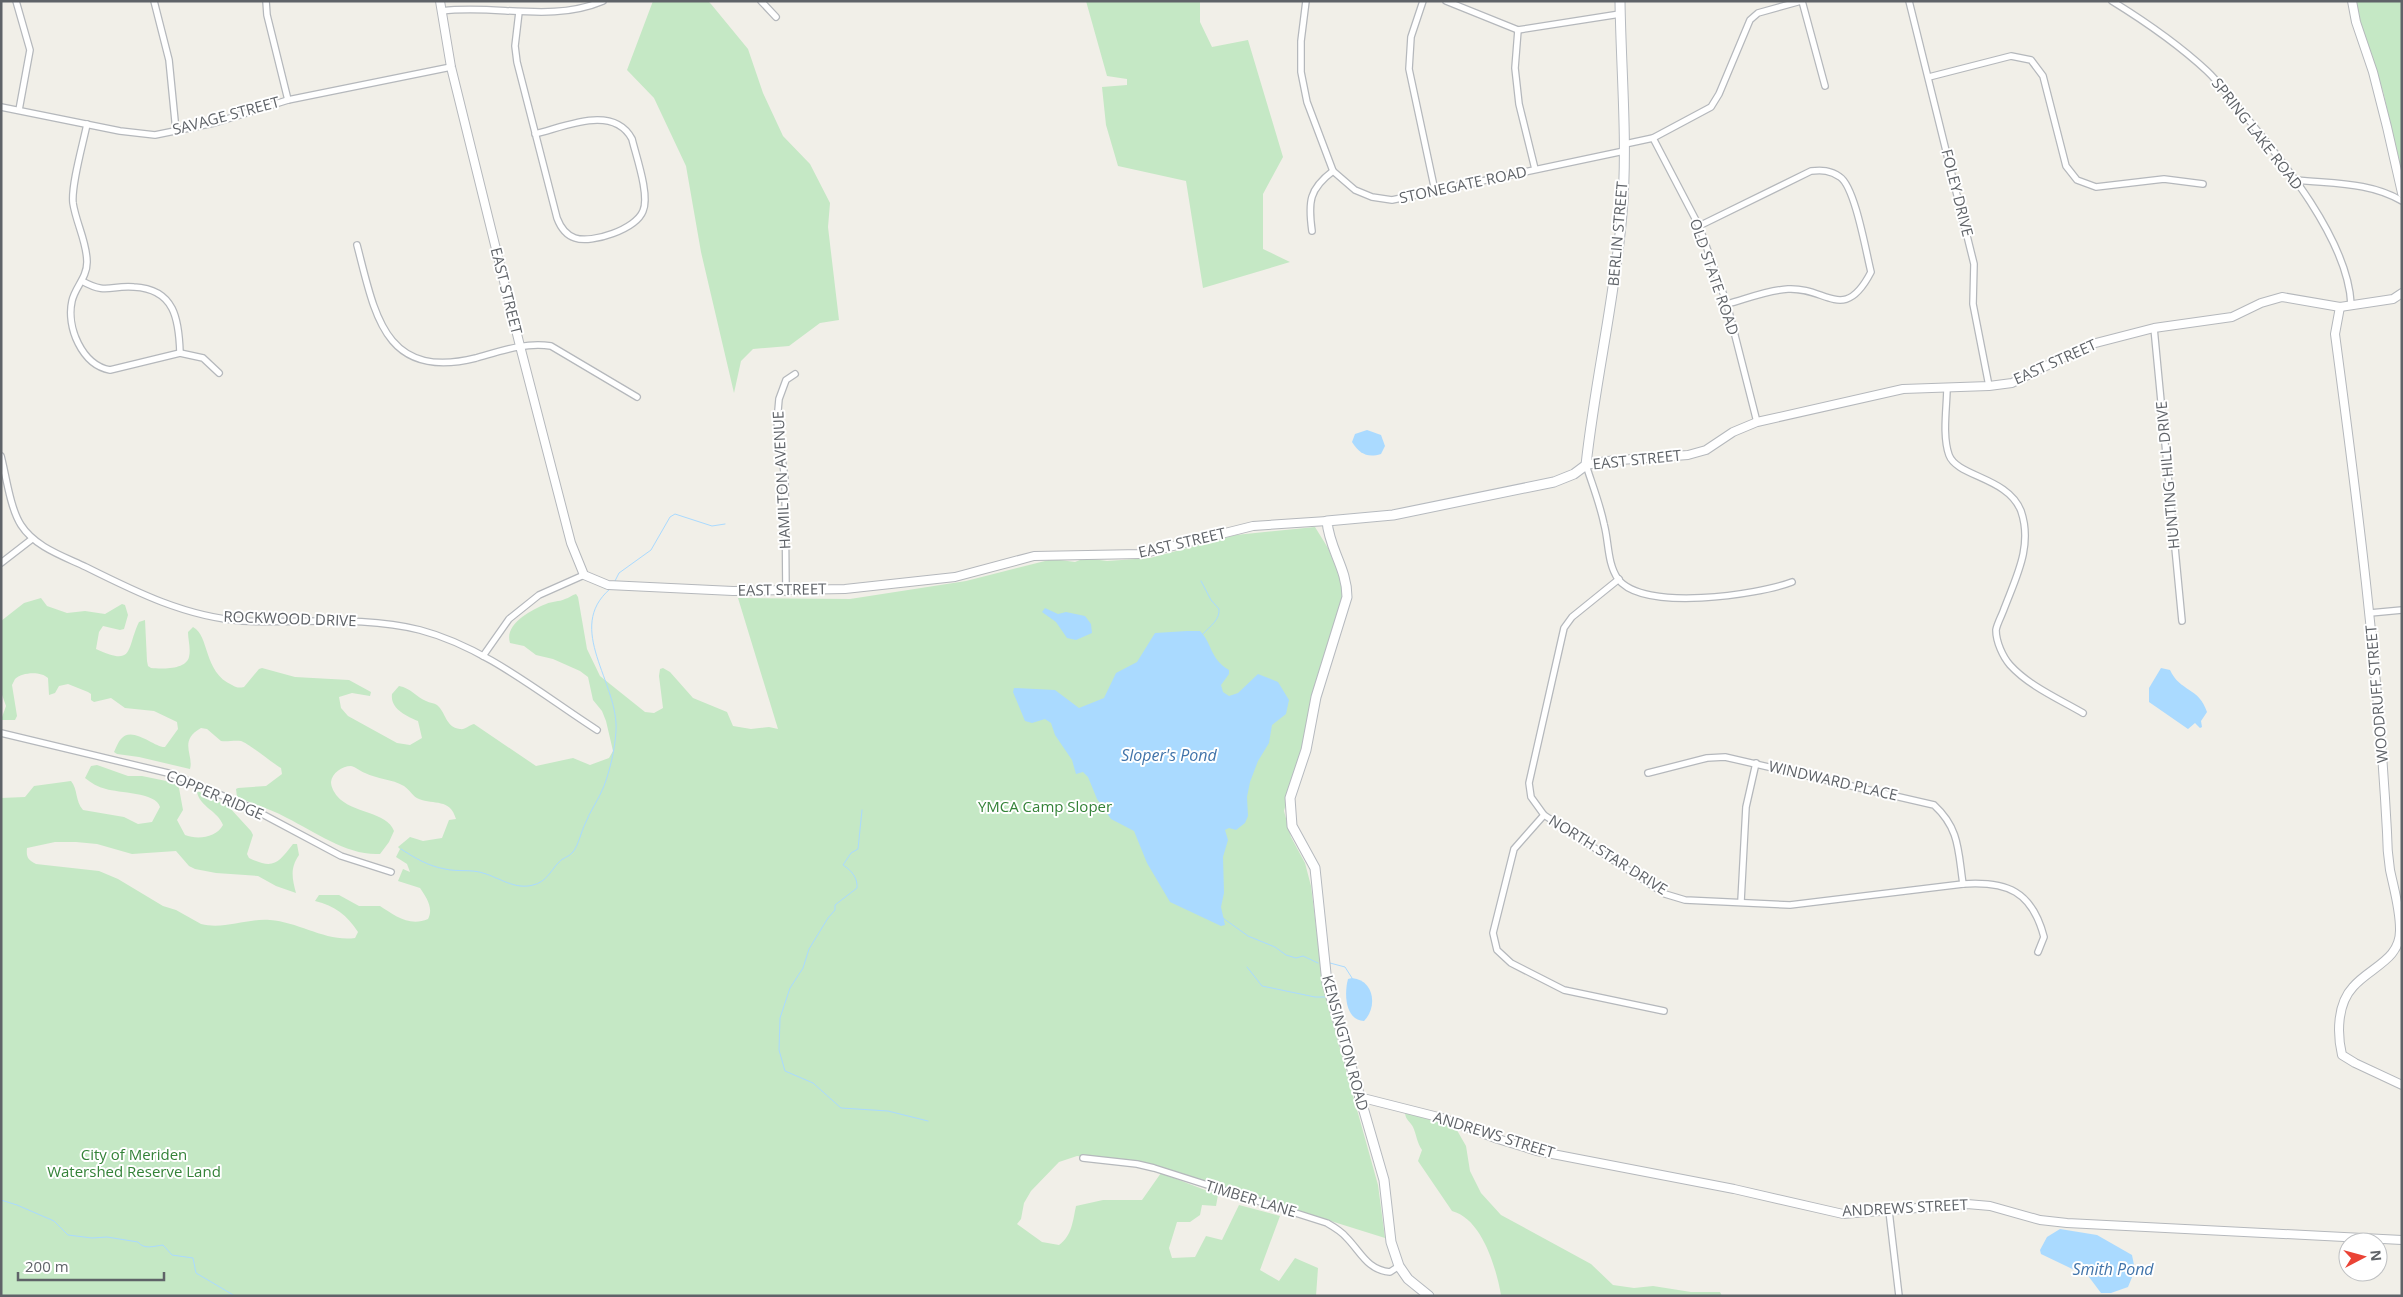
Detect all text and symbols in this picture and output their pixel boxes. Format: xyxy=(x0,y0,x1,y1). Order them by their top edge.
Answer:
street label: SPRING LAKE ROAD xyxy=(2208,73,2308,193)
street label: SAVAGE STREET xyxy=(170,91,282,139)
street label: FOLEY DRIVE xyxy=(1937,147,1978,239)
street label: STONEGATE ROAD xyxy=(1397,161,1528,207)
street label: BERLIN STREET xyxy=(1602,180,1632,287)
street label: OLD STATE ROAD xyxy=(1686,216,1744,338)
street label: EAST STREET xyxy=(487,245,528,337)
street label: EAST STREET xyxy=(2010,334,2100,388)
street label: HUNTING HILL DRIVE xyxy=(2151,400,2183,550)
street label: HAMILTON AVENUE xyxy=(767,410,795,550)
street label: EAST STREET xyxy=(1592,444,1683,474)
street label: EAST STREET xyxy=(1136,522,1228,562)
street label: EAST STREET xyxy=(737,578,827,600)
street label: ROCKWOOD DRIVE xyxy=(223,606,357,630)
street label: WOODRUFF STREET xyxy=(2360,624,2392,764)
water label: Sloper's Pond xyxy=(1121,744,1218,766)
street label: WINDWARD PLACE xyxy=(1767,755,1900,805)
street label: COPPER RIDGE xyxy=(164,765,267,824)
park label: YMCA Camp Sloper xyxy=(978,796,1112,816)
street label: NORTH STAR DRIVE xyxy=(1545,810,1672,899)
street label: KENSINGTON ROAD xyxy=(1318,973,1374,1113)
street label: ANDREWS STREET xyxy=(1431,1106,1558,1162)
park label: City of Meriden Watershed Reserve Land xyxy=(47,1144,221,1181)
street label: TIMBER LANE xyxy=(1203,1175,1299,1221)
street label: ANDREWS STREET xyxy=(1842,1194,1969,1220)
north arrow xyxy=(2338,1232,2388,1282)
text: N xyxy=(2366,1249,2386,1262)
scale bar xyxy=(18,1250,164,1282)
text: 200 m xyxy=(25,1256,69,1276)
water label: Smith Pond xyxy=(2072,1258,2154,1280)

